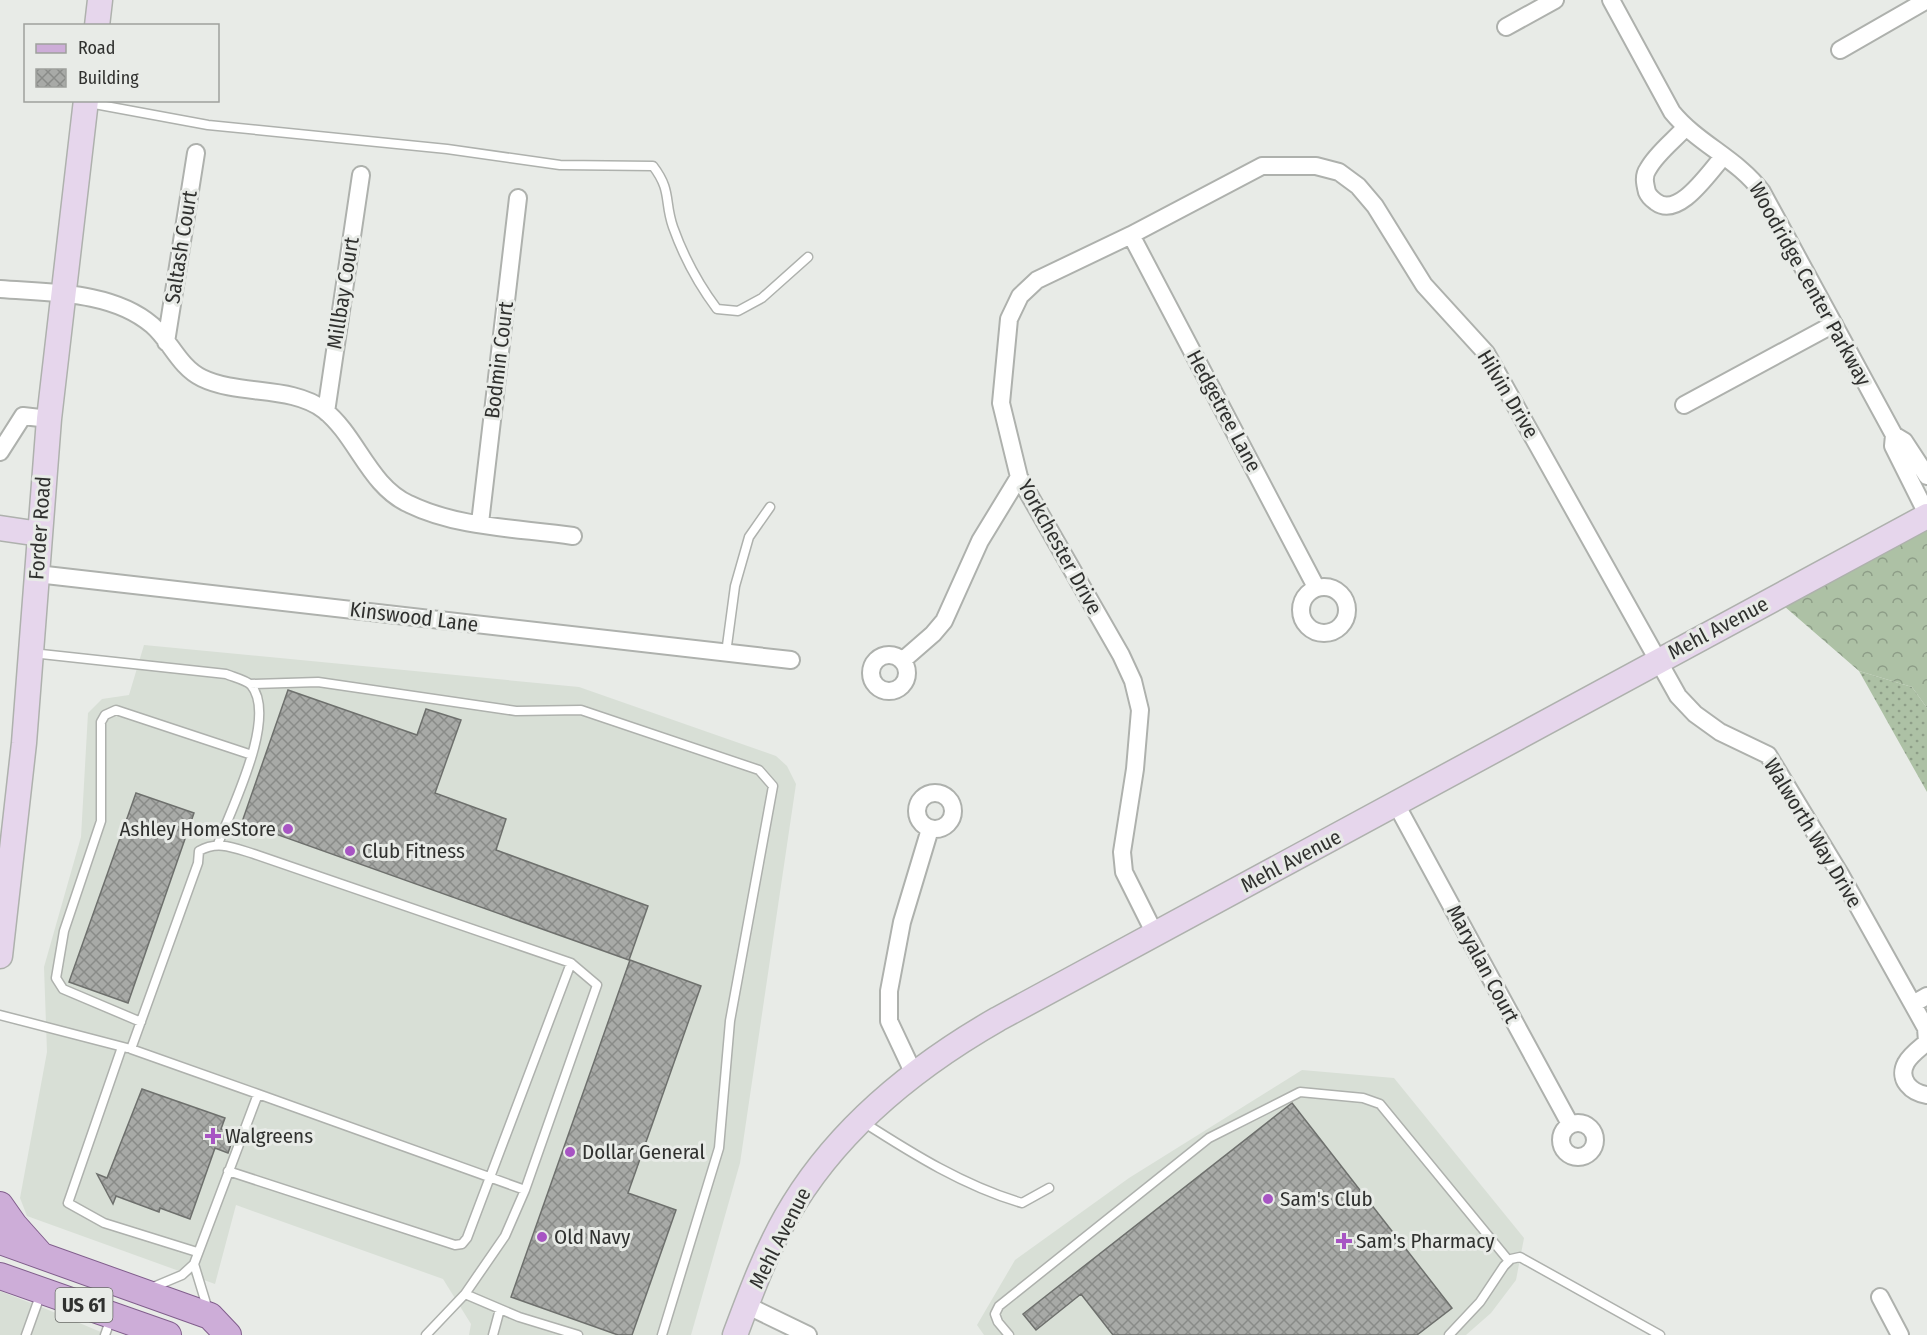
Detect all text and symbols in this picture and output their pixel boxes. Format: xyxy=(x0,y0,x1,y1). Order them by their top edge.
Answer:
legend xyxy=(24,24,219,102)
text: Road xyxy=(78,37,115,59)
text: Building xyxy=(78,67,139,89)
street label: Woodridge Center Parkway xyxy=(1743,178,1877,391)
street label: Saltash Court xyxy=(159,188,203,306)
street label: Millbay Court xyxy=(321,235,365,351)
street label: Bodmin Court xyxy=(479,300,519,420)
street label: Hilvin Drive xyxy=(1472,345,1544,443)
street label: Hedgetree Lane xyxy=(1181,346,1267,476)
street label: Forder Road xyxy=(23,475,57,581)
street label: Yorkchester Drive xyxy=(1012,475,1108,619)
street label: Mehl Avenue xyxy=(1663,591,1773,665)
street label: Kinswood Lane xyxy=(348,596,480,638)
street label: Walworth Way Drive xyxy=(1758,754,1868,912)
place label: Ashley HomeStore xyxy=(119,816,276,842)
marker: Ashley HomeStore xyxy=(281,822,295,836)
street label: Mehl Avenue xyxy=(1236,824,1346,898)
place label: Club Fitness xyxy=(362,838,465,864)
marker: Club Fitness xyxy=(343,844,357,858)
street label: Maryalan Court xyxy=(1441,901,1525,1028)
place label: Walgreens xyxy=(225,1123,313,1149)
marker: Walgreens xyxy=(206,1129,220,1143)
place label: Dollar General xyxy=(582,1139,705,1165)
marker: Dollar General xyxy=(563,1145,577,1159)
street label: Mehl Avenue xyxy=(743,1183,817,1293)
place label: Sam's Club xyxy=(1280,1186,1373,1212)
marker: Sam's Club xyxy=(1261,1192,1275,1206)
place label: Old Navy xyxy=(554,1224,631,1250)
place label: Sam's Pharmacy xyxy=(1356,1228,1495,1254)
marker: Old Navy xyxy=(535,1230,549,1244)
marker: Sam's Pharmacy xyxy=(1337,1234,1351,1248)
road number: US 61 xyxy=(56,1288,112,1322)

